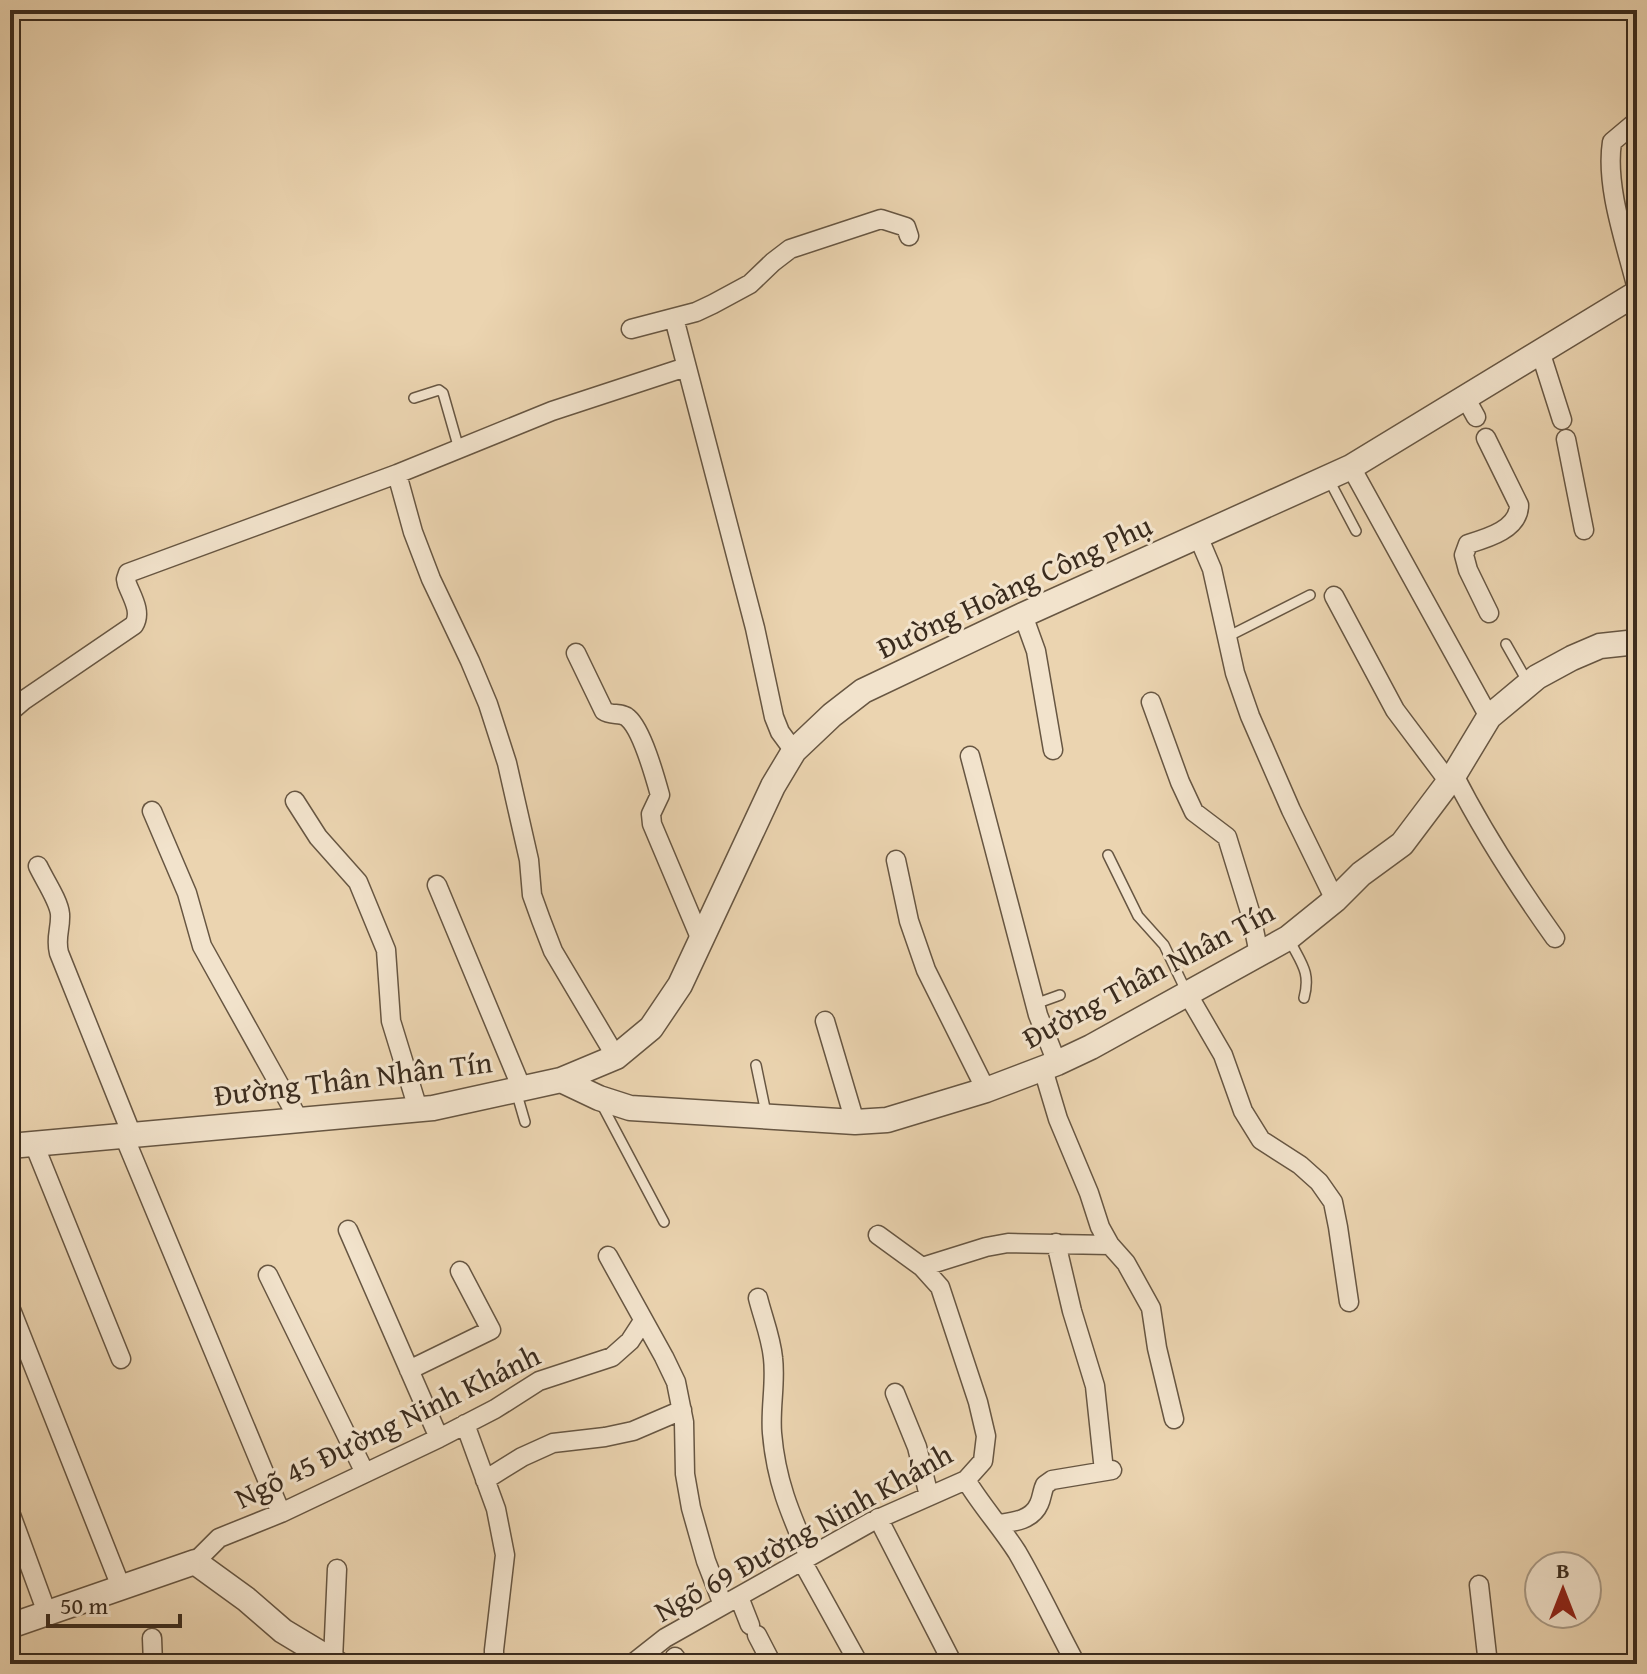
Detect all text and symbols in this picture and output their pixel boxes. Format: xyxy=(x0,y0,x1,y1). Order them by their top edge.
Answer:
street label: Đường Hoàng Công Phụ xyxy=(869,503,1160,669)
street label: Đường Thân Nhân Tín xyxy=(1014,889,1282,1059)
street label: Đường Thân Nhân Tín xyxy=(211,1039,495,1117)
street label: Ngõ 45 Đường Ninh Khánh xyxy=(227,1333,547,1519)
street label: Ngõ 69 Đường Ninh Khánh xyxy=(646,1431,960,1632)
north arrow xyxy=(1523,1550,1603,1630)
text: B xyxy=(1556,1554,1570,1586)
scale bar xyxy=(48,1578,180,1628)
text: 50 m xyxy=(60,1588,108,1623)

